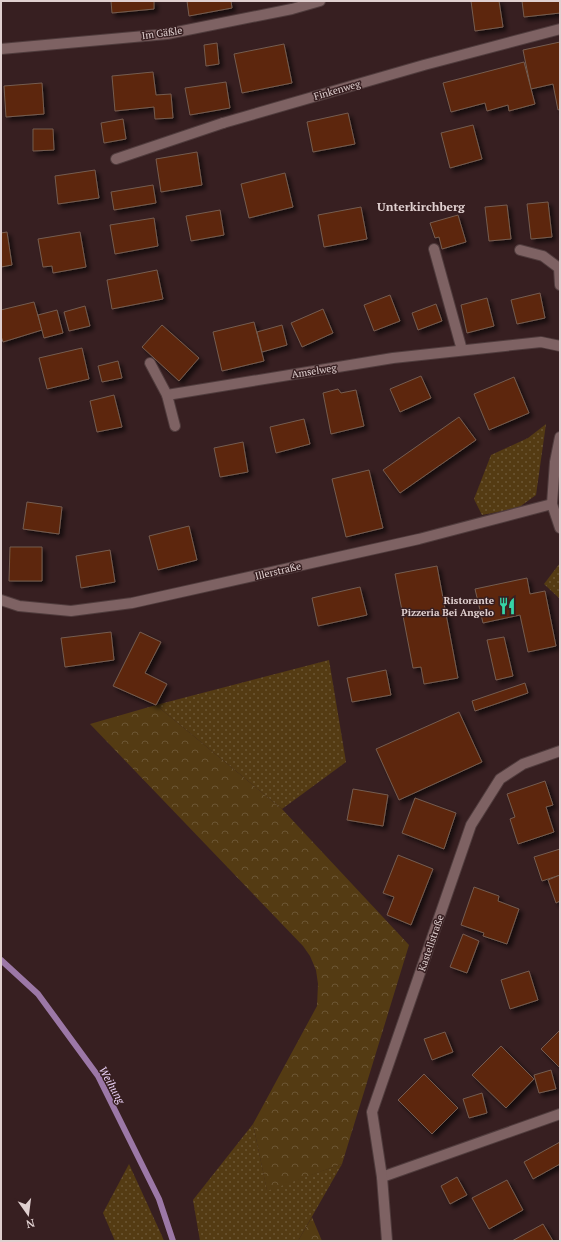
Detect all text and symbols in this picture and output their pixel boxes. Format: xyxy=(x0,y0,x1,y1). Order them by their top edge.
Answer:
street label: Im Gäßle xyxy=(141,24,183,42)
street label: Finkenweg xyxy=(312,77,362,103)
district label: Unterkirchberg xyxy=(377,199,465,214)
street label: Amselweg xyxy=(291,361,338,381)
street label: Illerstraße xyxy=(254,559,302,583)
place label: Ristorante Pizzeria Bei Angelo xyxy=(401,594,495,619)
restaurant icon: Ristorante Pizzeria Bei Angelo xyxy=(497,596,517,616)
street label: Kastellstraße xyxy=(415,913,447,973)
water label: Weihung xyxy=(96,1064,128,1107)
north arrow xyxy=(8,1194,48,1234)
text: N xyxy=(24,1216,36,1232)

